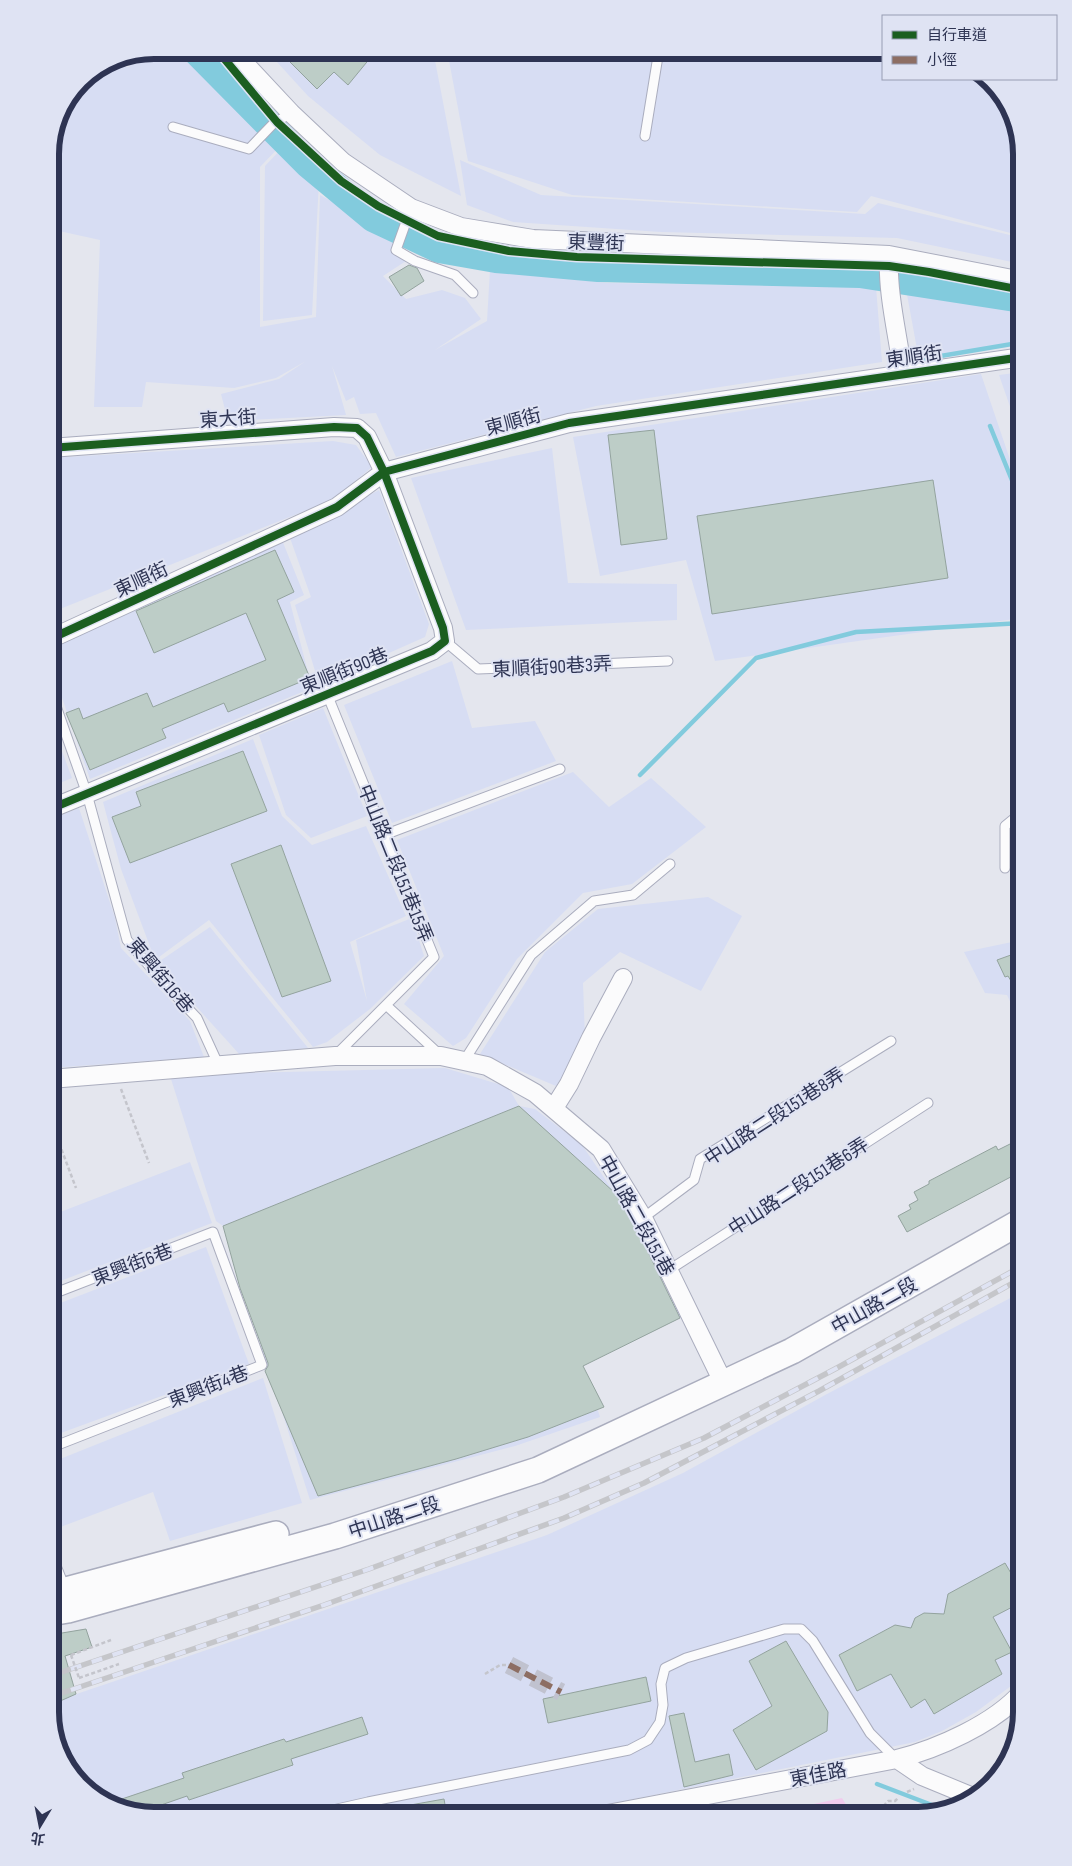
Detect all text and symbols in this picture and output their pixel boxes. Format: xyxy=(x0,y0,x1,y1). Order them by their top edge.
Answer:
legend xyxy=(882,15,1057,80)
text: 自行車道 xyxy=(927,26,987,45)
text: 小徑 xyxy=(927,51,957,70)
street label: 東豐街 xyxy=(567,231,625,256)
street label: 東順街 xyxy=(884,342,944,373)
street label: 東順街 xyxy=(483,404,544,441)
street label: 東大街 xyxy=(199,406,257,433)
street label: 東順街 xyxy=(111,558,172,603)
street label: 東順街90巷 xyxy=(297,643,392,699)
street label: 東順街90巷3弄 xyxy=(492,653,613,682)
street label: 中山路二段151巷15弄 xyxy=(352,781,437,946)
street label: 東興街16巷 xyxy=(122,934,198,1018)
street label: 中山路二段151巷8弄 xyxy=(701,1063,849,1171)
street label: 中山路二段151巷6弄 xyxy=(725,1133,873,1241)
street label: 中山路二段151巷 xyxy=(593,1151,678,1280)
street label: 東興街6巷 xyxy=(89,1240,176,1291)
street label: 中山路二段 xyxy=(828,1273,922,1339)
street label: 東興街4巷 xyxy=(165,1362,252,1413)
street label: 中山路二段 xyxy=(346,1493,443,1544)
street label: 東佳路 xyxy=(788,1759,848,1792)
north arrow xyxy=(15,1801,65,1851)
text: 北 xyxy=(29,1829,46,1848)

